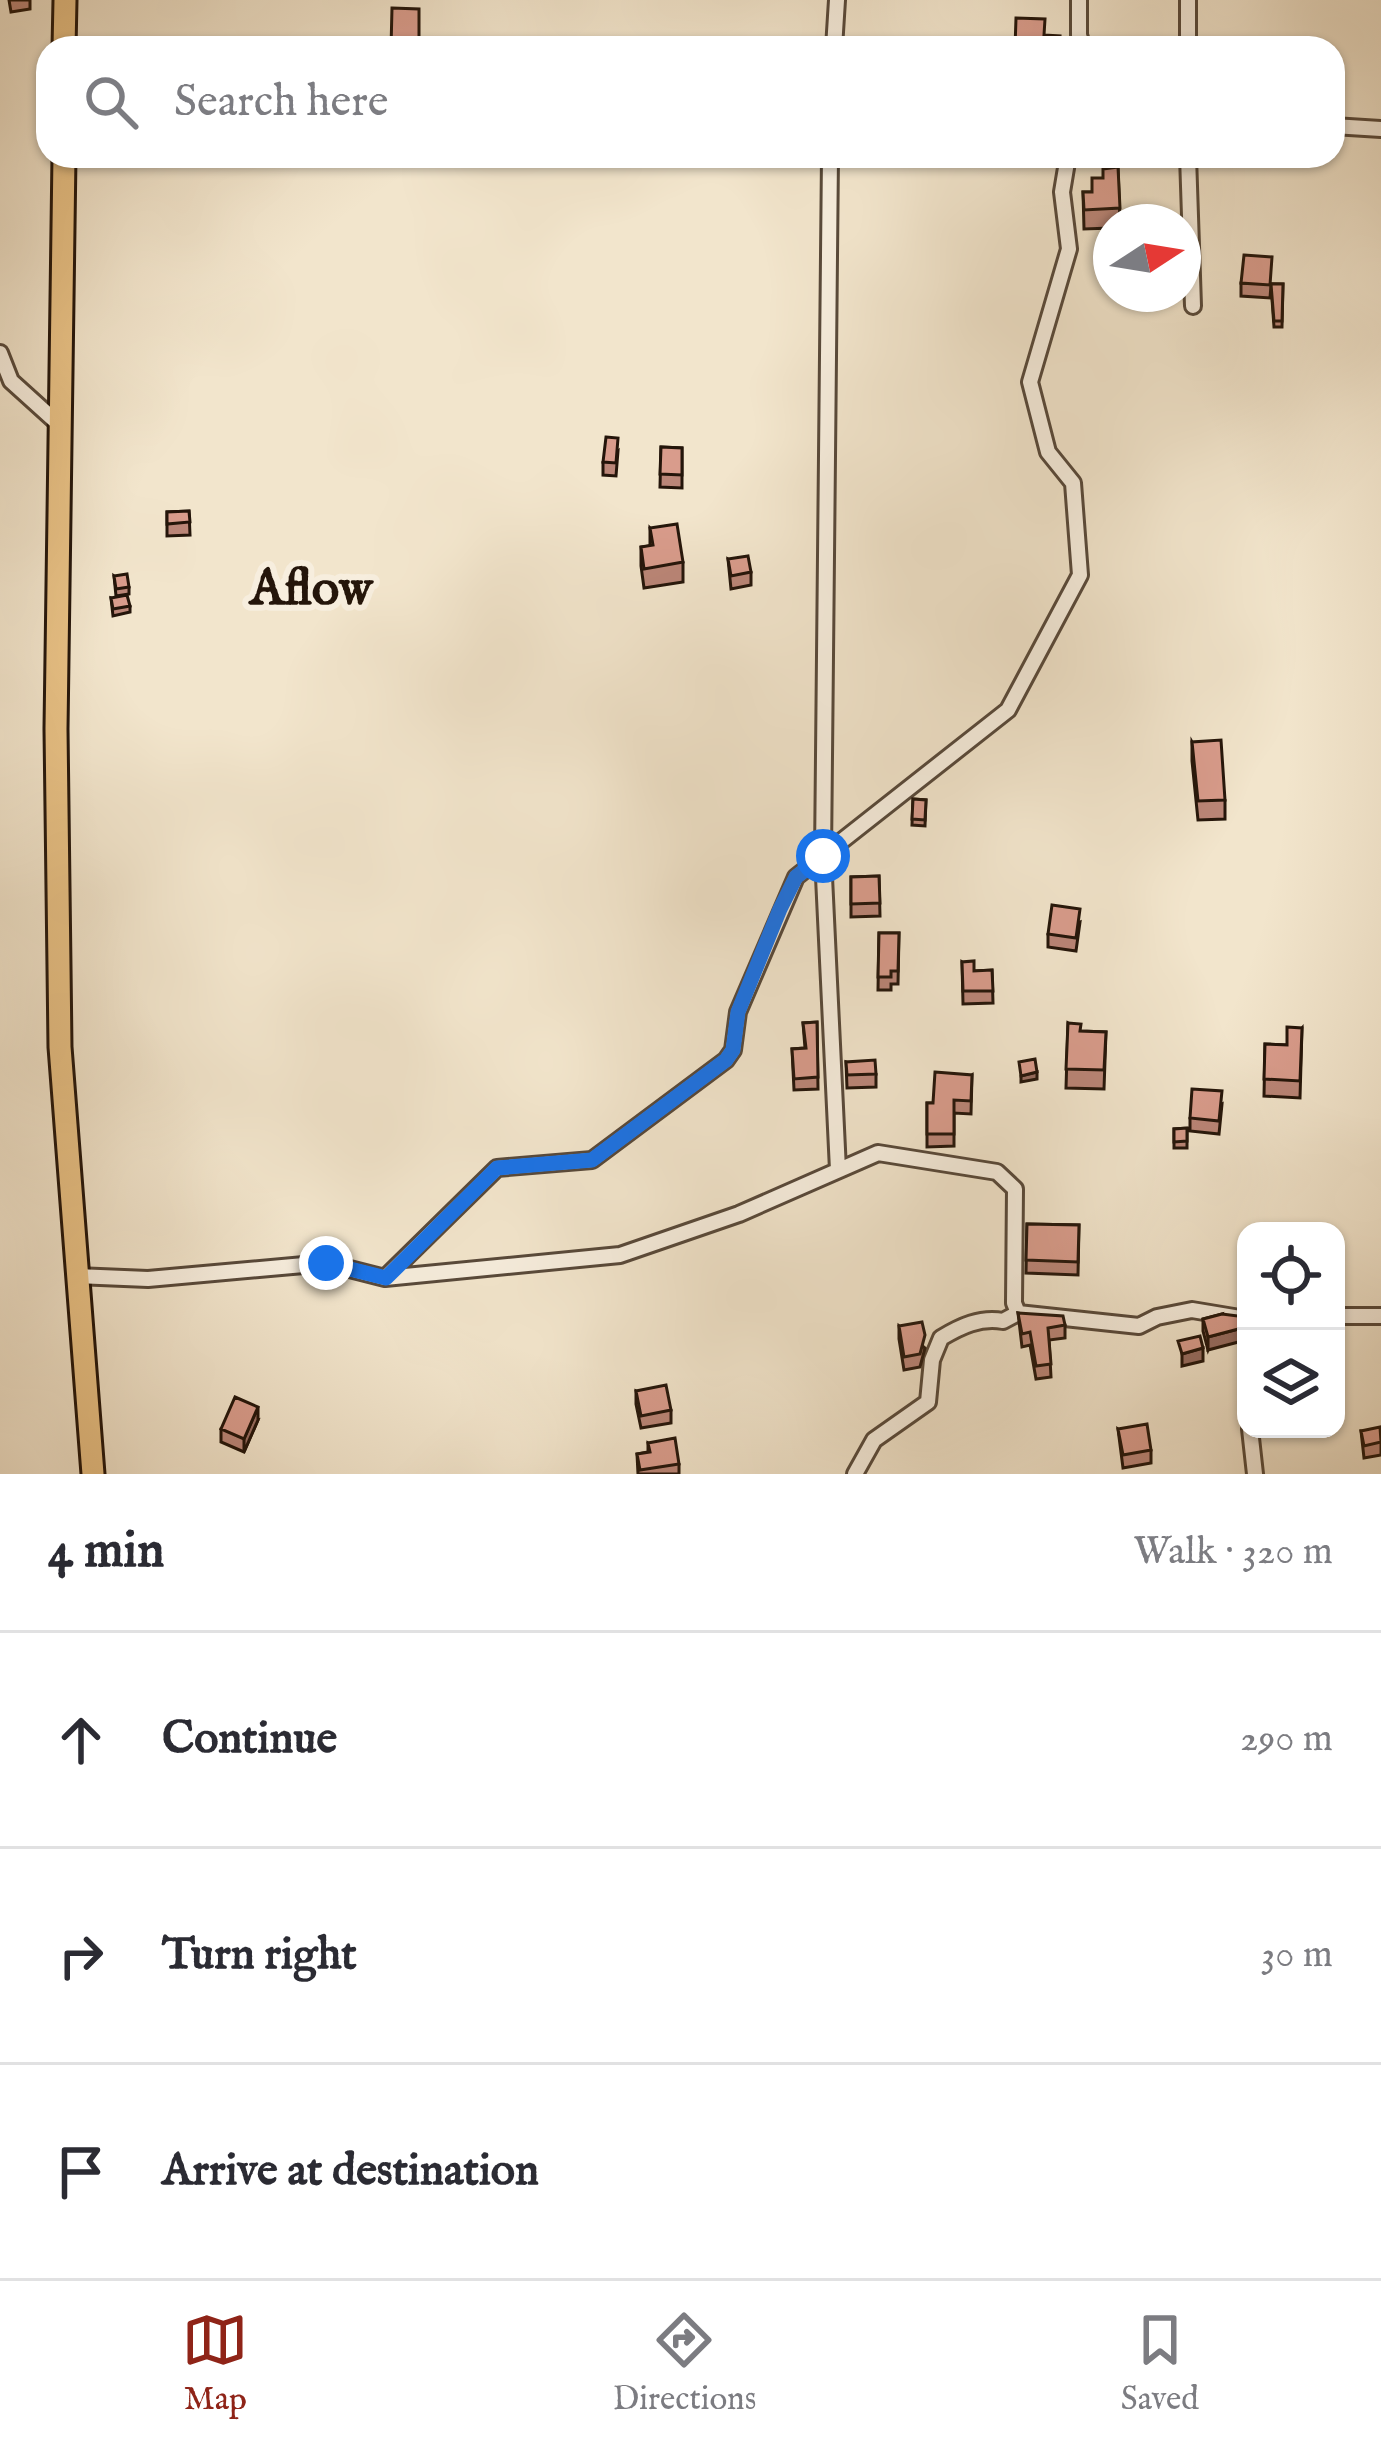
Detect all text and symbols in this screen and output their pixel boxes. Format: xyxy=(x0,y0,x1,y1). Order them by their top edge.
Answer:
search box xyxy=(36,36,1345,168)
icon: search xyxy=(78,69,144,135)
text: Search here xyxy=(174,74,388,131)
north arrow xyxy=(1093,204,1201,312)
district label: Aflow xyxy=(248,558,375,623)
route start xyxy=(796,829,850,883)
map controls xyxy=(1237,1222,1345,1438)
button: locate xyxy=(1237,1222,1345,1330)
route end xyxy=(299,1236,353,1290)
button: layers xyxy=(1237,1330,1345,1438)
text: 4 min xyxy=(48,1520,164,1585)
text: Walk · 320 m xyxy=(1134,1528,1333,1577)
icon: ahead xyxy=(48,1707,114,1773)
text: Continue xyxy=(162,1711,337,1768)
text: 290 m xyxy=(1240,1715,1333,1764)
icon: right xyxy=(48,1923,114,1989)
text: Turn right xyxy=(162,1927,357,1984)
text: 30 m xyxy=(1261,1931,1333,1980)
icon: arrive xyxy=(48,2139,114,2205)
text: Arrive at destination xyxy=(162,2143,539,2200)
tab: Map xyxy=(182,2307,248,2421)
tab: Directions xyxy=(613,2307,756,2421)
tab: Saved xyxy=(1121,2307,1199,2421)

